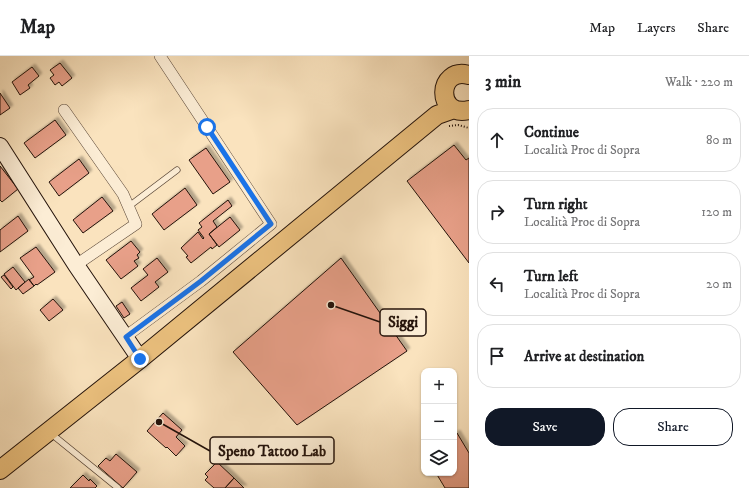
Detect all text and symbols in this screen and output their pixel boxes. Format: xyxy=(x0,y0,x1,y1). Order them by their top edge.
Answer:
text: Map xyxy=(20,16,55,39)
text: Map xyxy=(589,19,615,37)
text: Layers xyxy=(637,19,675,37)
text: Share xyxy=(697,19,729,37)
text: 3 min xyxy=(485,71,521,93)
text: Walk · 220 m xyxy=(665,74,733,90)
route start xyxy=(198,118,216,136)
text: Continue xyxy=(524,123,579,142)
icon: ahead xyxy=(486,129,508,151)
text: 80 m xyxy=(706,132,732,148)
text: Località Proe di Sopra xyxy=(524,142,640,158)
text: Turn right xyxy=(524,195,587,214)
icon: right xyxy=(486,201,508,223)
text: 120 m xyxy=(701,204,732,220)
text: Località Proe di Sopra xyxy=(524,214,640,230)
text: Turn left xyxy=(524,267,578,286)
icon: left xyxy=(486,273,508,295)
text: 20 m xyxy=(706,276,732,292)
text: Località Proe di Sopra xyxy=(524,286,640,302)
callout: Siggi xyxy=(380,309,426,336)
text: Siggi xyxy=(388,313,418,332)
icon: arrive xyxy=(486,345,508,367)
text: Arrive at destination xyxy=(524,347,644,366)
route end xyxy=(131,350,149,368)
map controls xyxy=(421,368,457,476)
button: + xyxy=(421,368,457,404)
button: − xyxy=(421,404,457,440)
button: Save xyxy=(485,408,605,446)
button: Share xyxy=(613,408,733,446)
callout: Speno Tattoo Lab xyxy=(210,437,334,464)
button: layers xyxy=(421,440,457,476)
text: Speno Tattoo Lab xyxy=(218,442,326,461)

